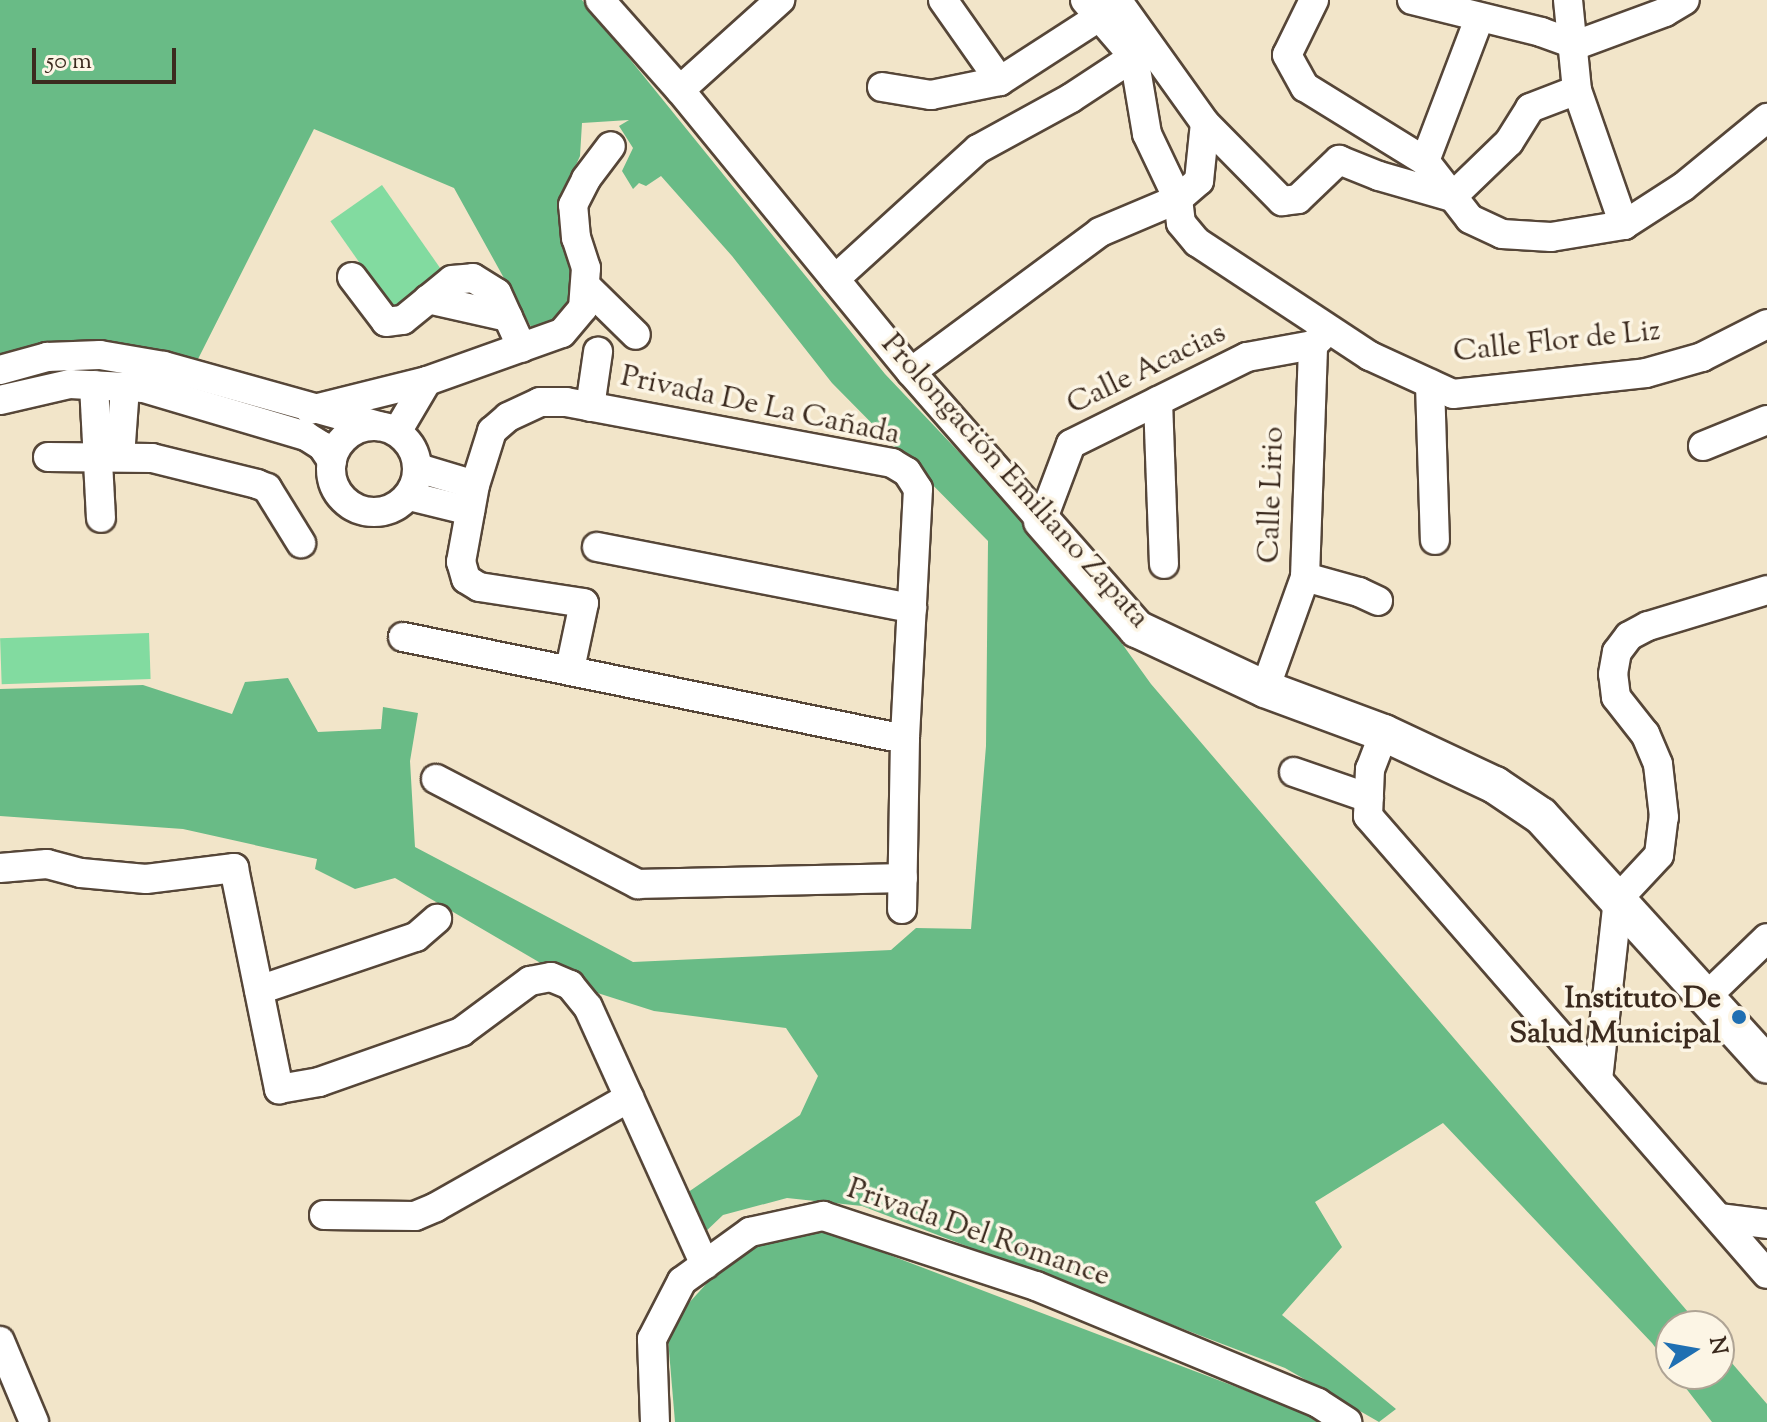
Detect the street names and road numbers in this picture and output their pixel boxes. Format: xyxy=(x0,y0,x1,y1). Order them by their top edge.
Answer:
street label: Calle Flor de Liz xyxy=(1452,314,1662,372)
street label: Calle Acacias xyxy=(1062,316,1232,424)
street label: Prolongación Emiliano Zapata xyxy=(872,327,1156,637)
street label: Privada De La Cañada xyxy=(617,360,903,454)
street label: Calle Lirio xyxy=(1253,426,1293,564)
street label: Privada Del Romance xyxy=(842,1172,1114,1296)

